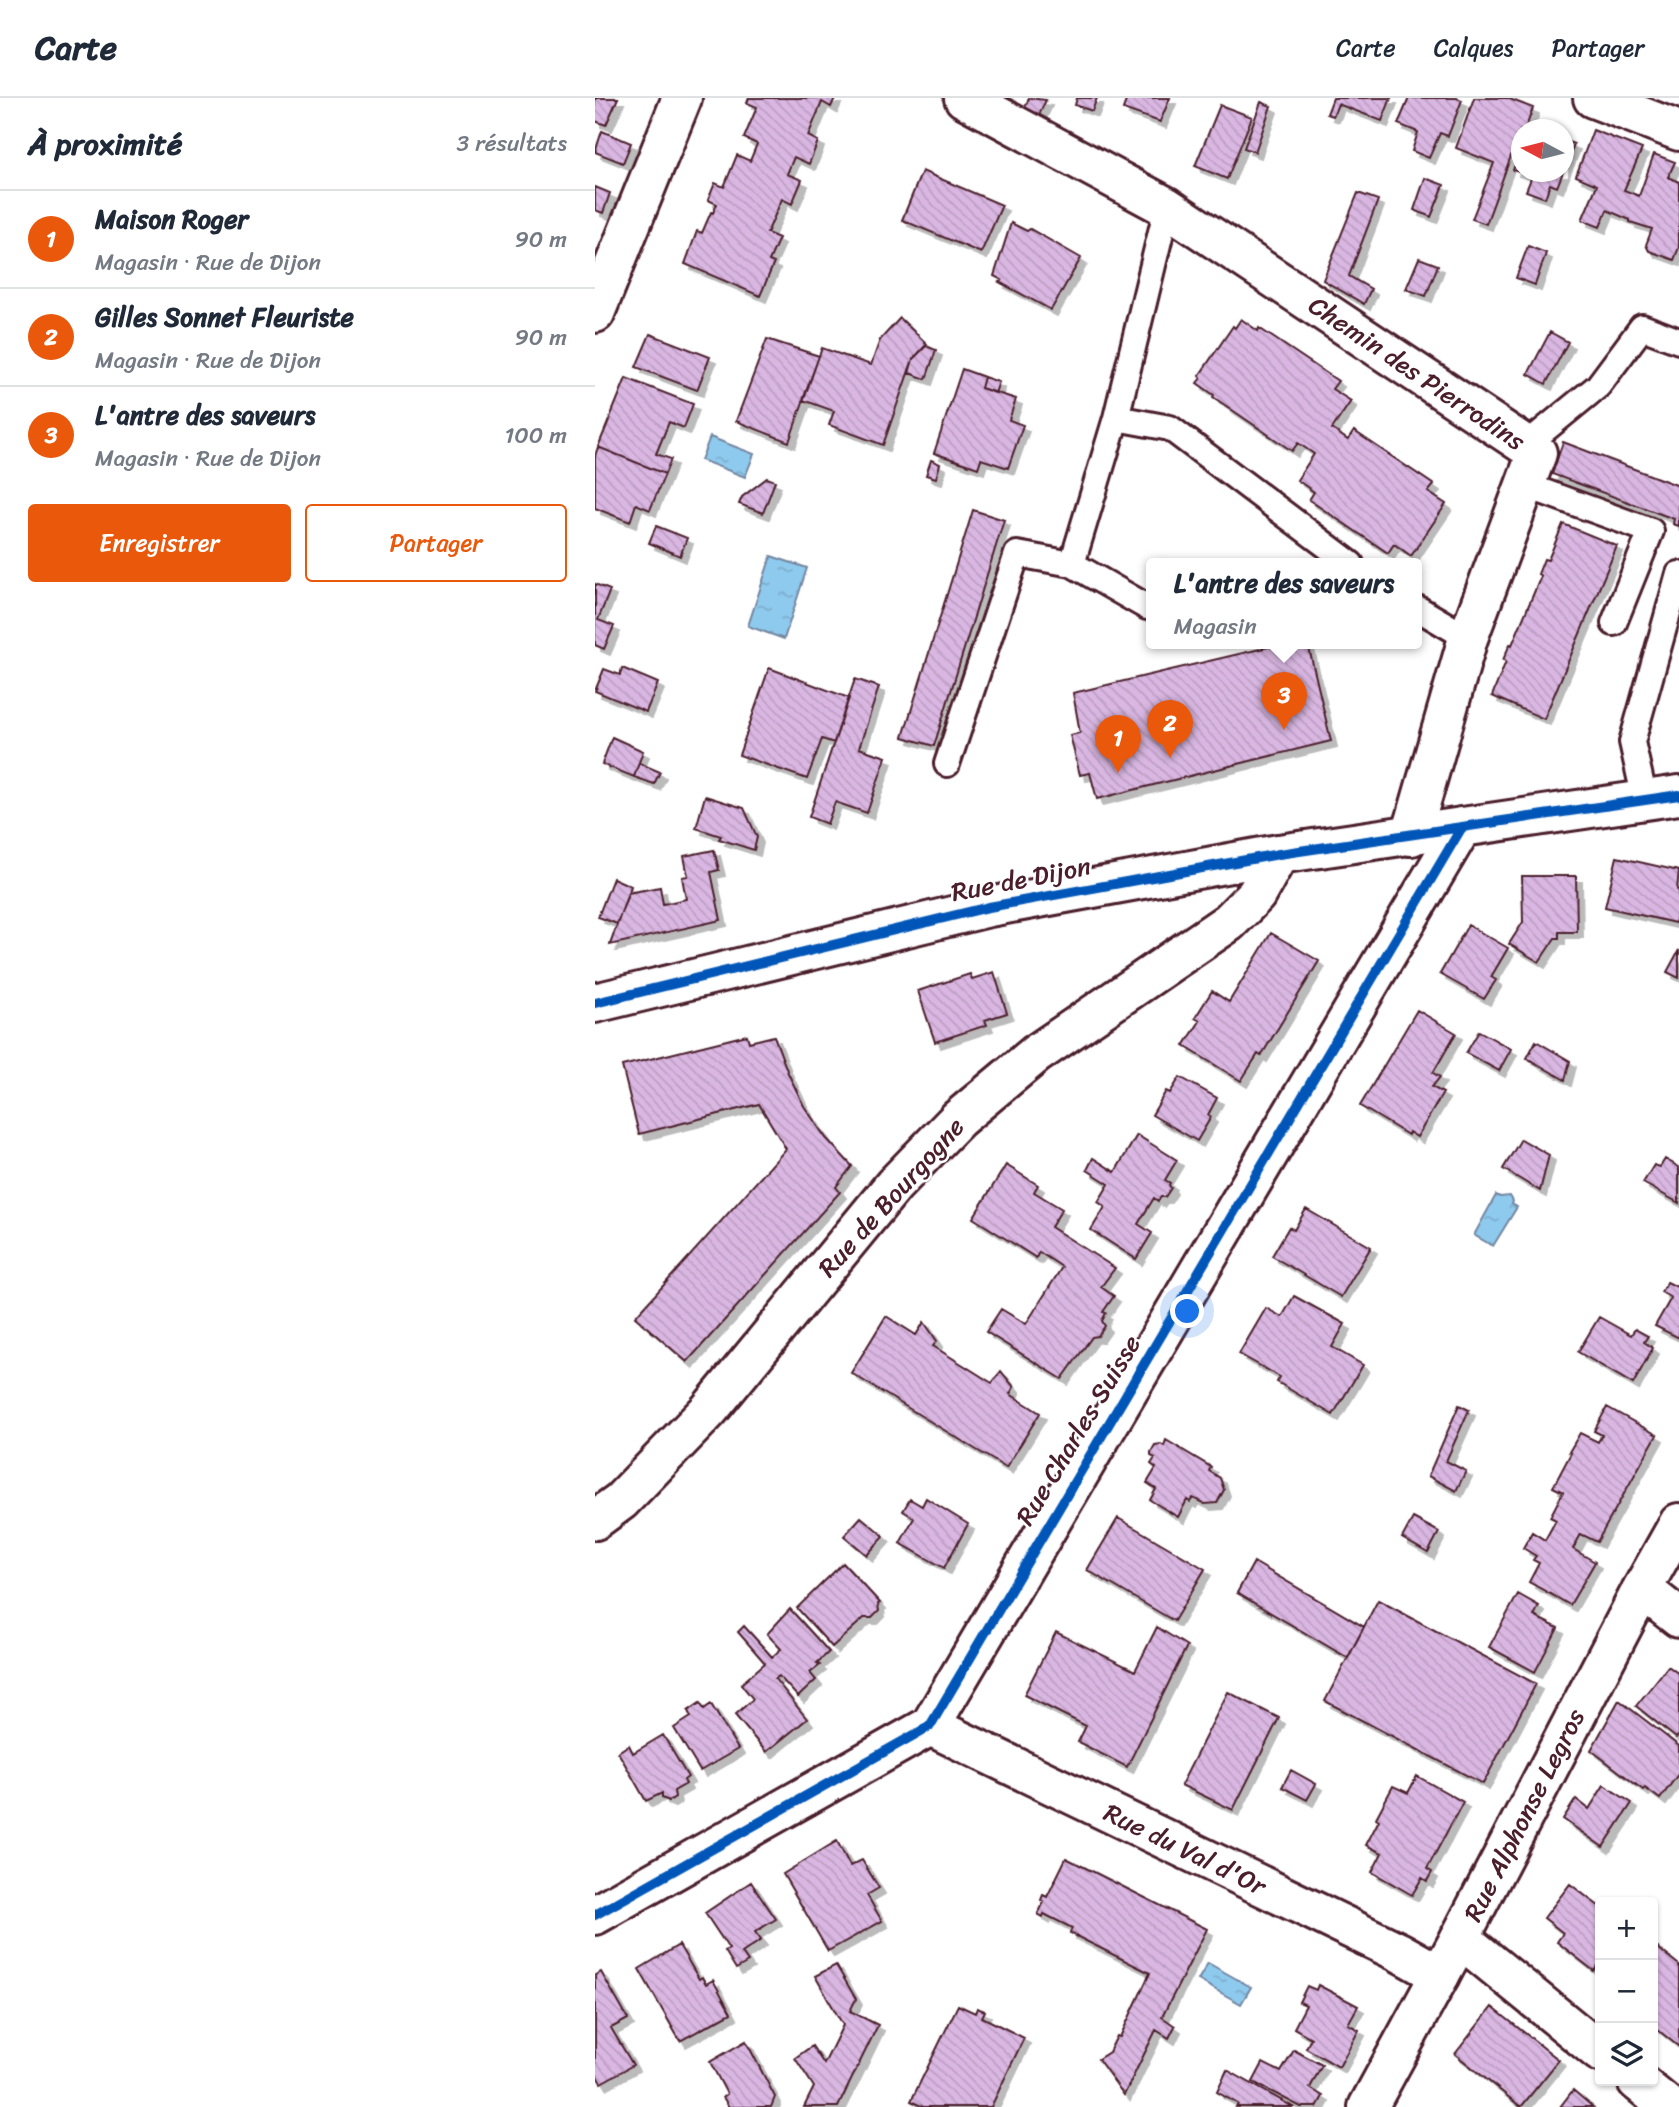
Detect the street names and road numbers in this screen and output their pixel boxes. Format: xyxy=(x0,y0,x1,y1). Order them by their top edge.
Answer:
street label: Chemin des Pierrodins xyxy=(1299,283,1536,464)
street label: Rue de Dijon xyxy=(947,843,1095,915)
street label: Rue de Bourgogne xyxy=(806,1106,976,1288)
street label: Rue Charles Suisse xyxy=(1003,1325,1153,1535)
street label: Rue Alphonse Legros xyxy=(1450,1700,1598,1930)
street label: Rue du Val d'Or xyxy=(1096,1790,1275,1909)

